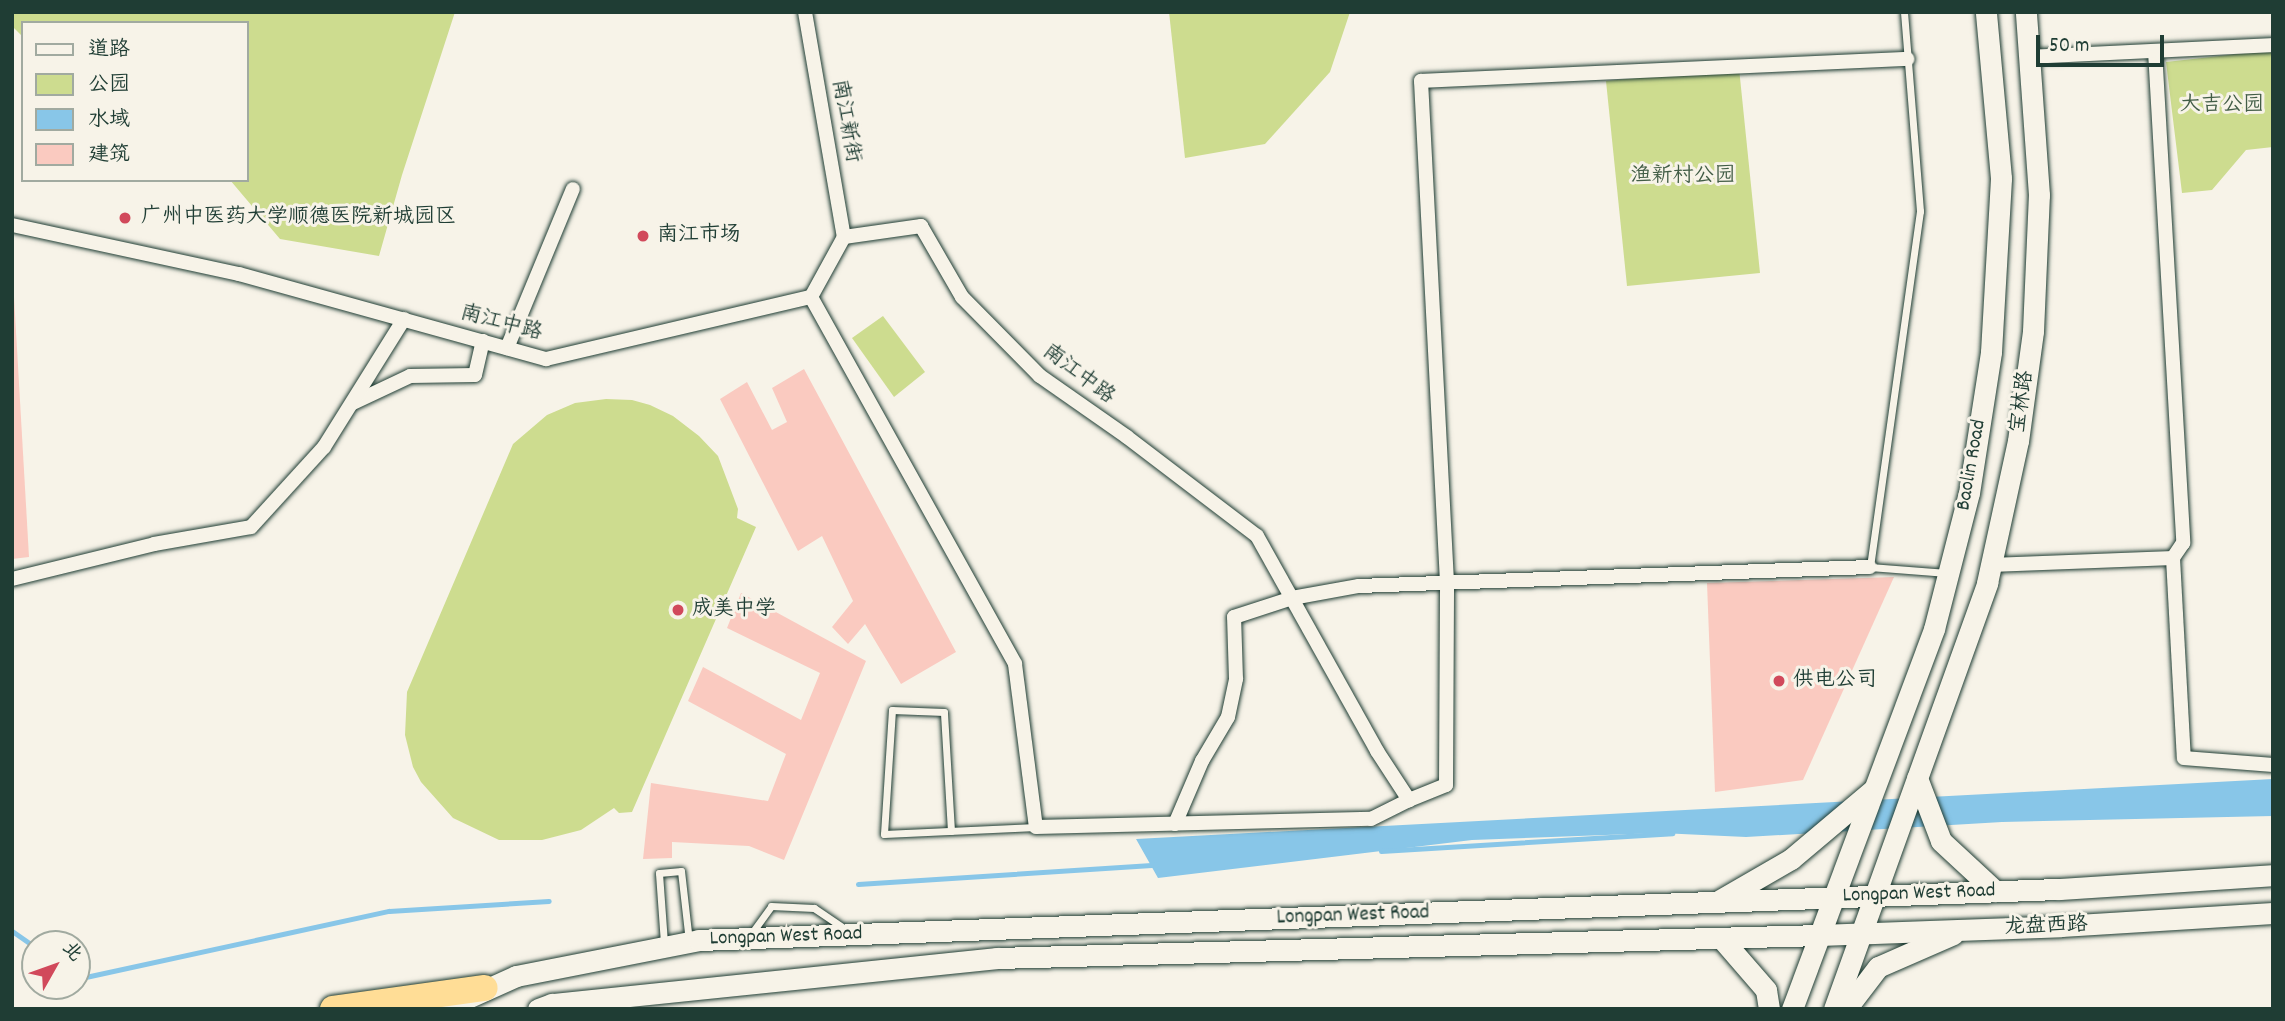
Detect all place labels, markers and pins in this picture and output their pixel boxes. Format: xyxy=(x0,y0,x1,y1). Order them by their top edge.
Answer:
place label: 广州中医药大学顺德医院新城园区 xyxy=(141,205,456,231)
marker: 广州中医药大学顺德医院新城园区 xyxy=(115,208,135,228)
place label: 南江市场 xyxy=(657,223,741,249)
marker: 南江市场 xyxy=(635,228,651,244)
place label: 成美中学 xyxy=(692,597,776,623)
marker: 成美中学 xyxy=(670,602,686,618)
place label: 供电公司 xyxy=(1793,668,1877,694)
marker: 供电公司 xyxy=(1771,673,1787,689)

